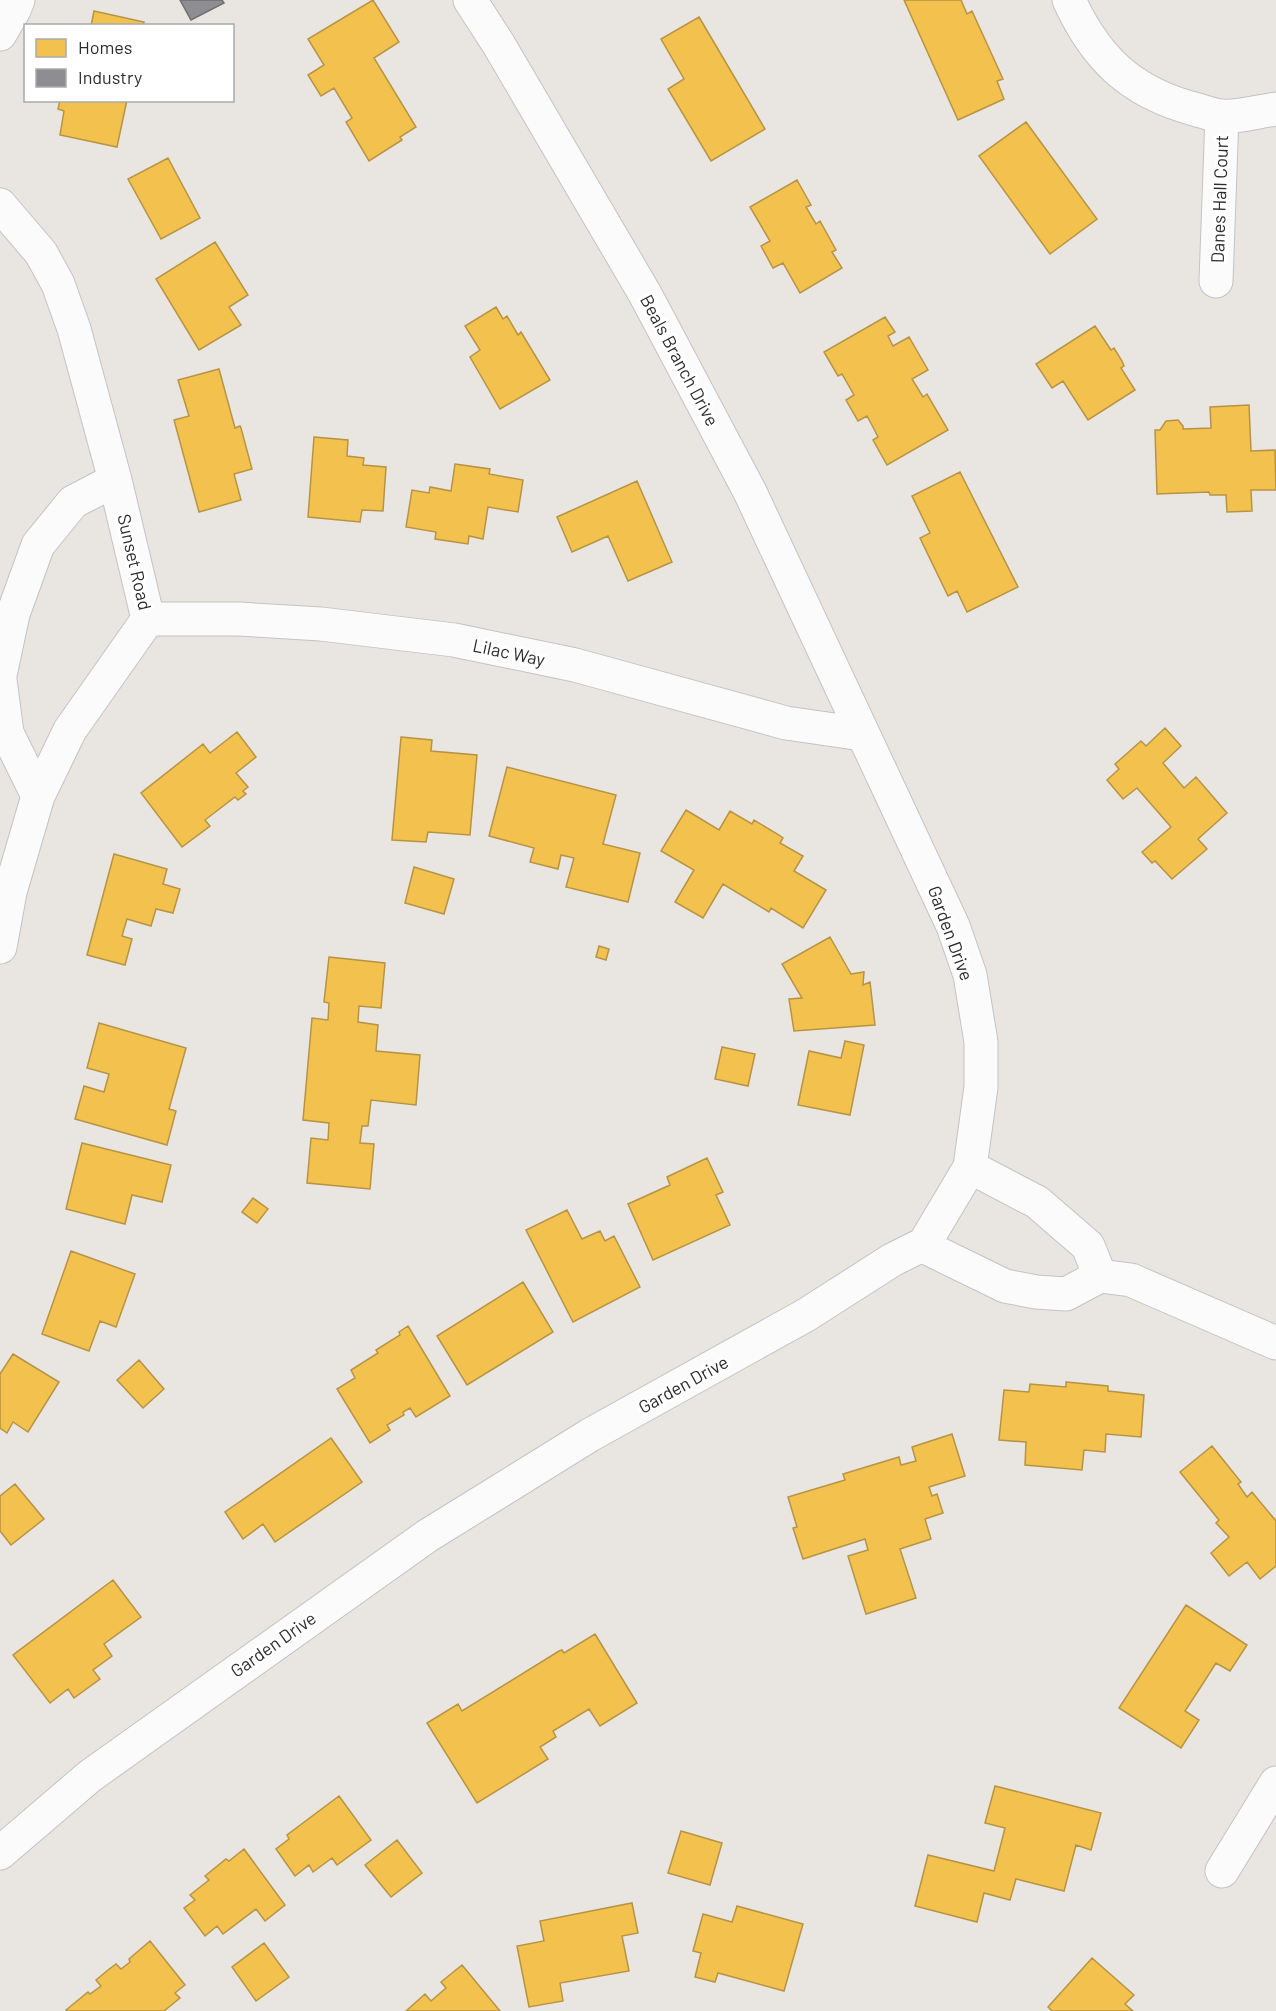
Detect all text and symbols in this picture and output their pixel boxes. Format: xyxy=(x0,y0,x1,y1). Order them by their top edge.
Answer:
legend xyxy=(24,24,234,102)
text: Homes xyxy=(78,36,132,58)
text: Industry xyxy=(78,66,142,88)
street label: Danes Hall Court xyxy=(1206,135,1232,263)
street label: Beals Branch Drive xyxy=(636,290,724,430)
street label: Sunset Road xyxy=(113,512,157,612)
street label: Lilac Way xyxy=(471,634,547,670)
street label: Garden Drive xyxy=(924,883,978,983)
street label: Garden Drive xyxy=(634,1350,732,1418)
street label: Garden Drive xyxy=(226,1606,320,1682)

